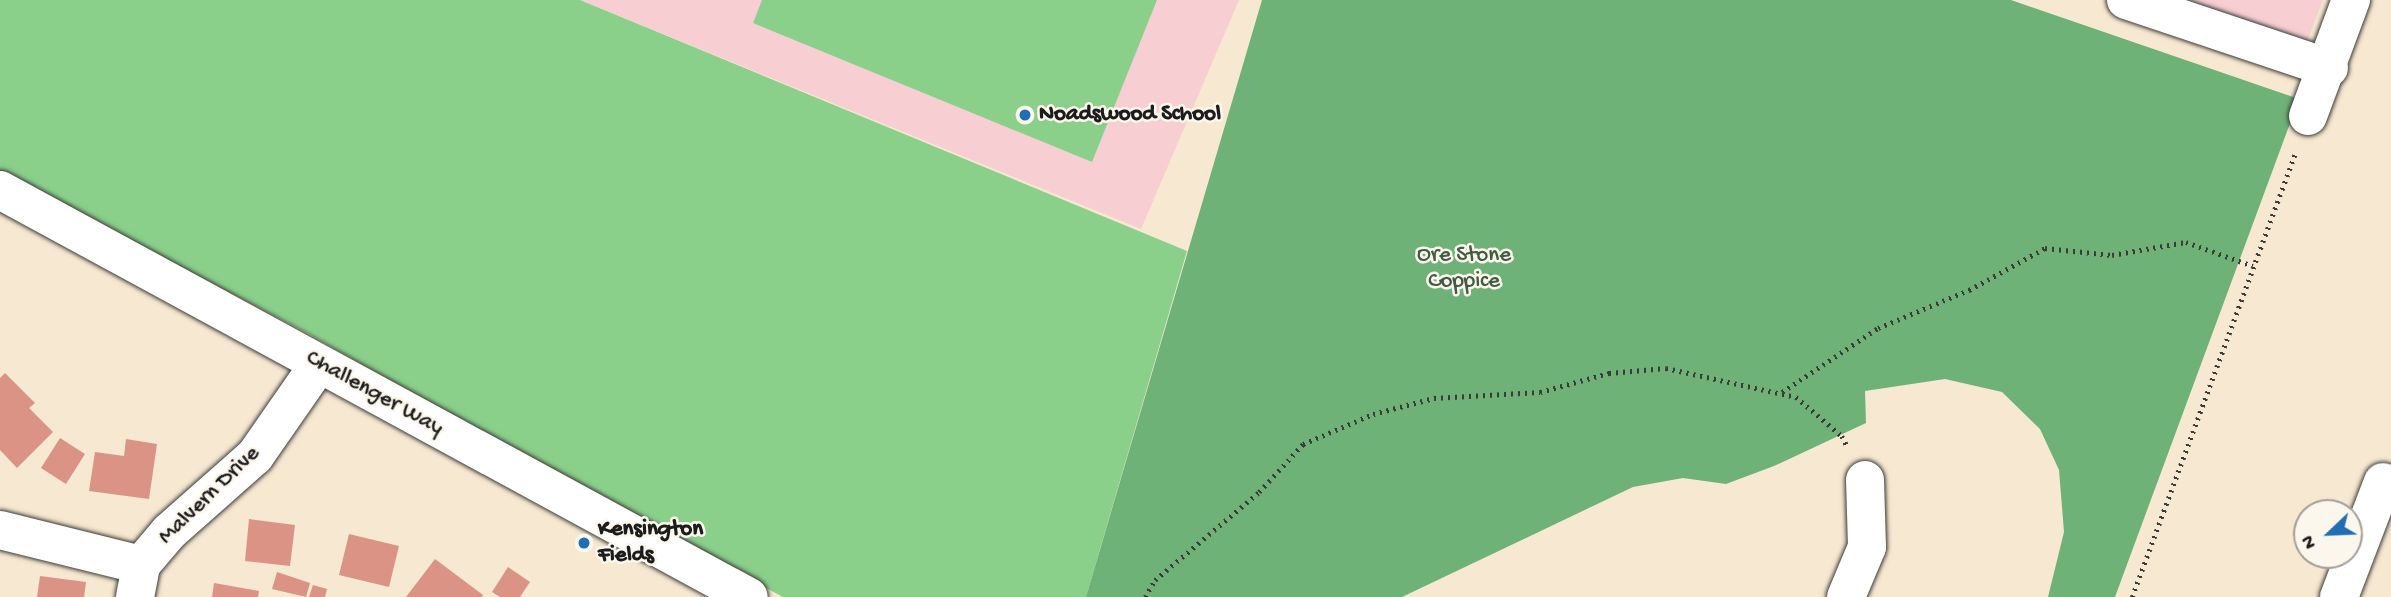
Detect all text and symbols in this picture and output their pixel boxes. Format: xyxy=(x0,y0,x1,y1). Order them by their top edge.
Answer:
place label: Noadswood School xyxy=(1039,101,1221,129)
marker: Noadswood School xyxy=(1017,107,1033,123)
park label: Ore Stone Coppice xyxy=(1417,242,1511,296)
street label: Challenger Way xyxy=(301,345,447,443)
street label: Malvern Drive xyxy=(153,441,267,551)
north arrow xyxy=(2293,499,2363,569)
place label: Kensington Fields xyxy=(598,516,703,570)
text: N xyxy=(2297,531,2323,552)
marker: Kensington Fields xyxy=(576,535,592,551)

